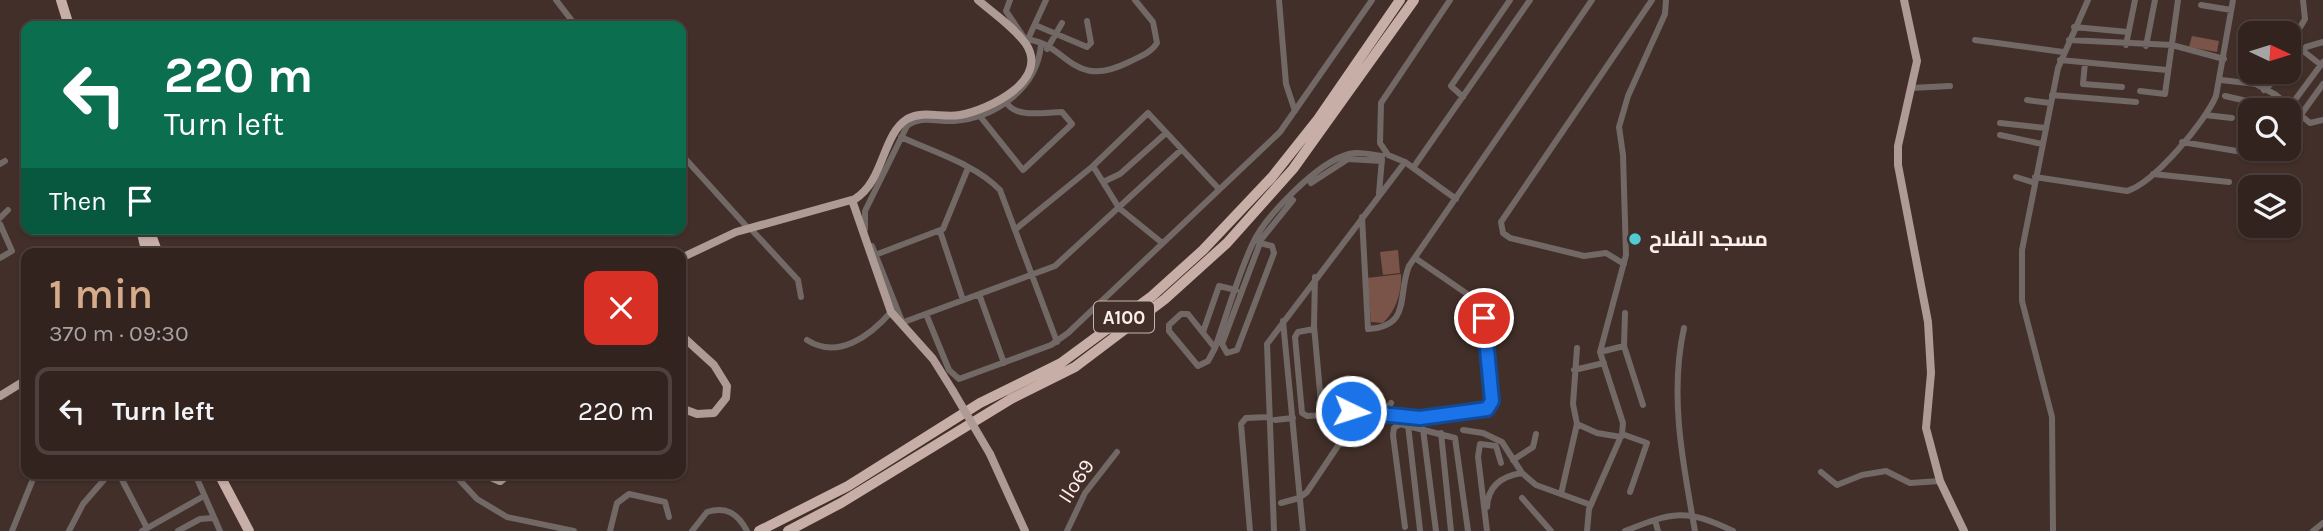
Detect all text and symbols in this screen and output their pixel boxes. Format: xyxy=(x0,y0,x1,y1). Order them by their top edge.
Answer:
north arrow xyxy=(2238,21,2301,84)
map controls xyxy=(2238,21,2301,238)
text: 220 m xyxy=(164,47,313,104)
icon: left xyxy=(49,49,140,140)
button: search xyxy=(2238,98,2301,161)
text: Turn left xyxy=(164,106,284,143)
button: layers xyxy=(2238,175,2301,238)
icon: arrive xyxy=(121,182,159,220)
text: Then xyxy=(49,186,107,217)
place label: مسجد الفلاح xyxy=(1649,227,1768,253)
marker: مسجد الفلاح xyxy=(1627,231,1643,247)
text: 1 min xyxy=(49,269,153,319)
button: close xyxy=(584,271,658,345)
pin xyxy=(1454,288,1514,348)
icon: arrive xyxy=(1465,299,1503,337)
road number: A100 xyxy=(1094,302,1154,332)
text: 370 m · 09:30 xyxy=(49,320,189,347)
position arrow xyxy=(1314,374,1388,448)
icon: left xyxy=(53,392,91,430)
text: Turn left xyxy=(112,396,214,427)
text: 220 m xyxy=(578,396,654,427)
street label: Ilo69 xyxy=(1053,455,1099,507)

